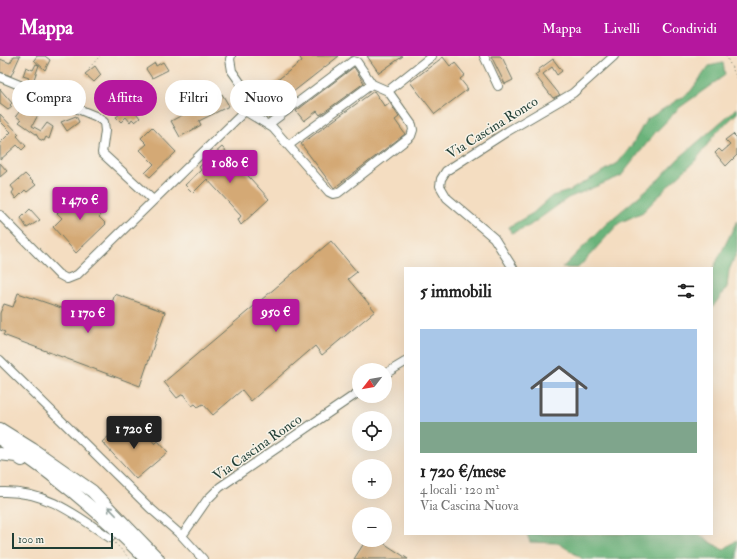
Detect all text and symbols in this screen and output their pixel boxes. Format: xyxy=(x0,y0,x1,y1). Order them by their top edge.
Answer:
text: Mappa xyxy=(20,16,73,40)
text: Mappa xyxy=(542,20,581,37)
text: Livelli xyxy=(603,20,640,37)
text: Condividi xyxy=(662,20,717,37)
chip: Compra xyxy=(12,80,86,116)
chip: Affitta xyxy=(94,80,157,116)
chip: Filtri xyxy=(165,80,222,116)
chip: Nuovo xyxy=(230,80,297,116)
street label: Via Cascina Ronco xyxy=(443,92,541,162)
pin: 1 080 € xyxy=(193,150,267,184)
text: 1 080 € xyxy=(211,155,249,171)
pin: 1 470 € xyxy=(43,187,117,221)
text: 1 470 € xyxy=(61,192,99,208)
icon: filters xyxy=(675,280,697,302)
text: 5 immobili xyxy=(420,281,492,302)
pin: 950 € xyxy=(248,299,304,333)
pin: 1 170 € xyxy=(51,300,125,334)
text: 950 € xyxy=(261,304,291,320)
text: 1 170 € xyxy=(71,305,105,321)
icon: home xyxy=(523,355,595,427)
north arrow xyxy=(352,363,392,403)
map controls xyxy=(352,363,392,547)
street label: Via Cascina Ronco xyxy=(210,410,305,484)
button: locate xyxy=(352,411,392,451)
pin: 1 720 € xyxy=(97,416,171,450)
text: 1 720 € xyxy=(116,421,152,437)
button: + xyxy=(352,459,392,499)
text: 1 720 €/mese xyxy=(420,461,506,482)
text: 4 locali · 120 m² xyxy=(420,482,499,498)
text: Via Cascina Nuova xyxy=(420,498,519,514)
one-way arrow xyxy=(107,506,117,516)
button: − xyxy=(352,507,392,547)
scale bar xyxy=(12,531,113,550)
text: 100 m xyxy=(18,533,44,546)

